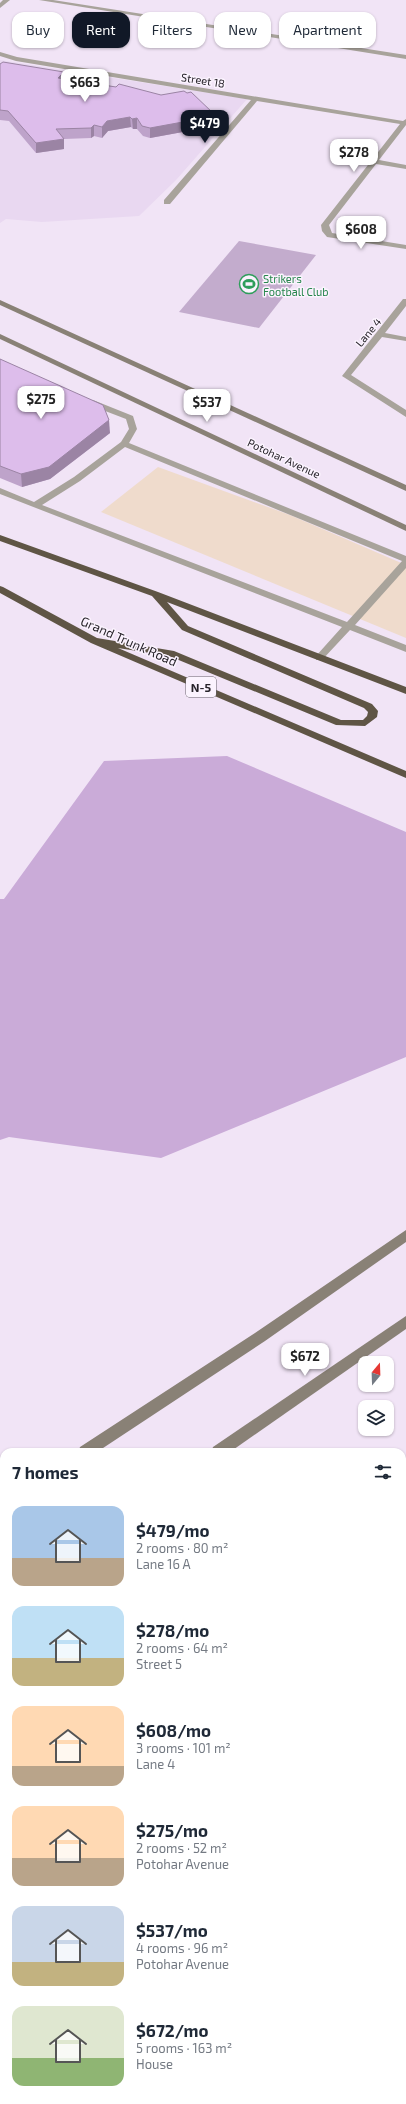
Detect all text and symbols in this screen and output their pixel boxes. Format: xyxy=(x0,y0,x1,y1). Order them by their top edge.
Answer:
chip: Buy xyxy=(12,12,64,48)
chip: Rent xyxy=(72,12,130,48)
chip: Filters xyxy=(138,12,206,48)
chip: New xyxy=(214,12,271,48)
chip: Apartment xyxy=(279,12,376,48)
pin: $663 xyxy=(61,69,109,103)
street label: Street 18 xyxy=(180,70,226,90)
text: $663 xyxy=(70,74,100,90)
pin: $479 xyxy=(181,110,229,144)
text: $479 xyxy=(190,115,220,131)
pin: $278 xyxy=(330,139,378,173)
text: $278 xyxy=(339,144,369,160)
pin: $608 xyxy=(337,216,385,250)
text: $608 xyxy=(345,221,377,237)
place label: Strikers Football Club xyxy=(263,272,329,298)
sports icon: Strikers Football Club xyxy=(238,273,260,295)
street label: Lane 4 xyxy=(352,315,384,349)
pin: $275 xyxy=(17,386,65,420)
pin: $537 xyxy=(183,389,231,423)
text: $275 xyxy=(26,391,56,407)
text: $537 xyxy=(193,394,221,410)
street label: Potohar Avenue xyxy=(246,435,323,481)
street label: Grand Trunk Road xyxy=(78,613,180,669)
road number: N-5 xyxy=(186,677,216,697)
pin: $672 xyxy=(281,1343,329,1377)
text: $672 xyxy=(290,1348,320,1364)
north arrow xyxy=(358,1356,394,1392)
map controls xyxy=(358,1356,394,1436)
button: layers xyxy=(358,1400,394,1436)
icon: filters xyxy=(372,1461,394,1483)
text: 7 homes xyxy=(12,1462,79,1482)
text: $479/mo xyxy=(136,1520,210,1540)
icon: home xyxy=(44,1522,92,1570)
text: 2 rooms · 80 m² xyxy=(136,1540,228,1556)
text: Lane 16 A xyxy=(136,1556,191,1572)
text: $278/mo xyxy=(136,1620,209,1640)
icon: home xyxy=(44,1622,92,1670)
text: 2 rooms · 64 m² xyxy=(136,1640,228,1656)
text: Street 5 xyxy=(136,1656,182,1672)
text: $608/mo xyxy=(136,1720,211,1740)
icon: home xyxy=(44,1722,92,1770)
text: 3 rooms · 101 m² xyxy=(136,1740,231,1756)
text: Lane 4 xyxy=(136,1756,175,1772)
text: $275/mo xyxy=(136,1820,208,1840)
icon: home xyxy=(44,1822,92,1870)
text: 2 rooms · 52 m² xyxy=(136,1840,227,1856)
text: Potohar Avenue xyxy=(136,1856,229,1872)
text: $537/mo xyxy=(136,1920,208,1940)
icon: home xyxy=(44,1922,92,1970)
text: 4 rooms · 96 m² xyxy=(136,1940,228,1956)
text: Potohar Avenue xyxy=(136,1956,229,1972)
text: $672/mo xyxy=(136,2020,209,2040)
icon: home xyxy=(44,2022,92,2070)
text: 5 rooms · 163 m² xyxy=(136,2040,232,2056)
text: House xyxy=(136,2056,173,2072)

